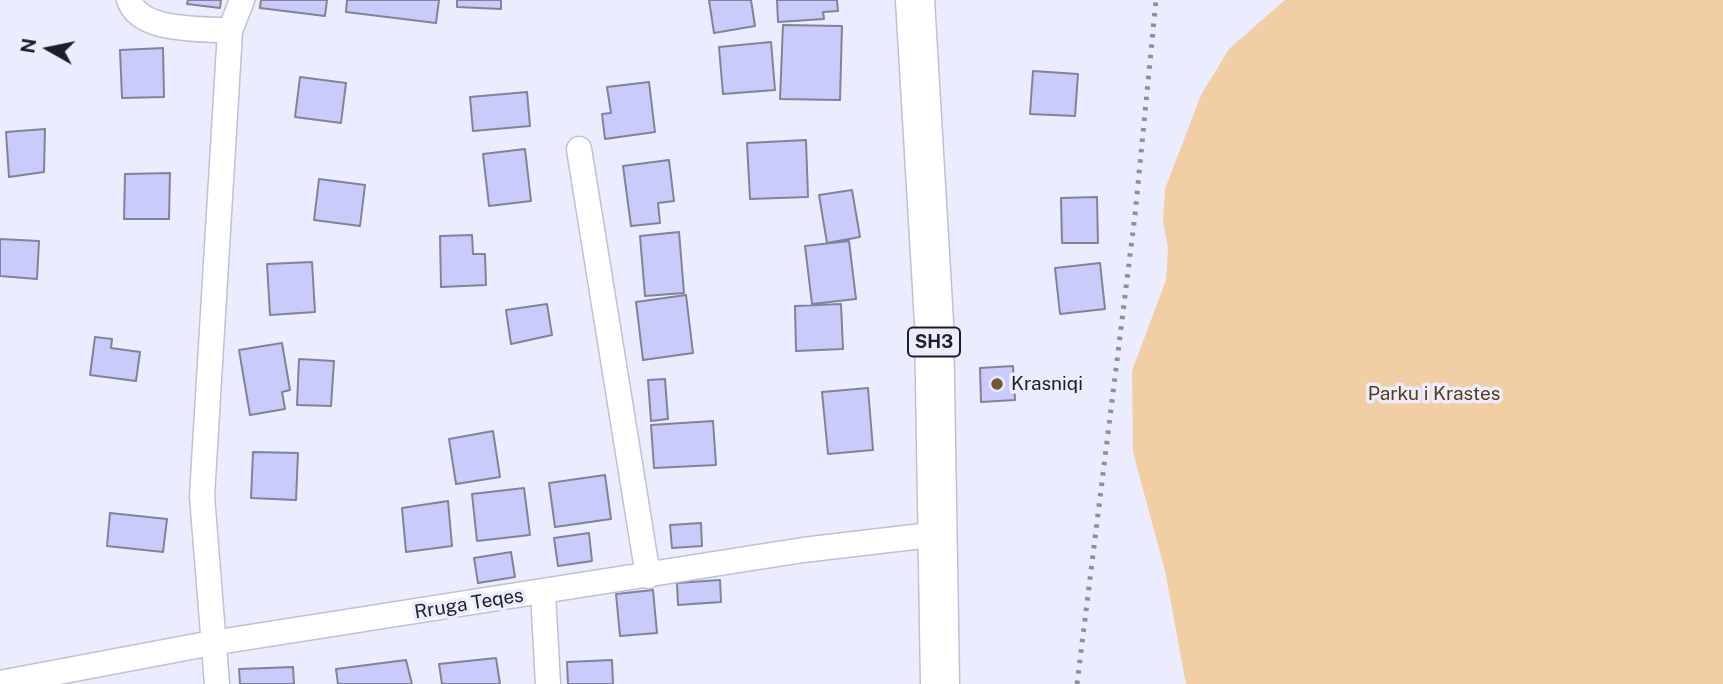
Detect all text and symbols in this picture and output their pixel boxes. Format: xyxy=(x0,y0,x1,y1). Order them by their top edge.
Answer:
north arrow xyxy=(14,14,84,84)
text: N xyxy=(16,37,40,55)
road number: SH3 xyxy=(908,328,960,356)
place label: Krasniqi xyxy=(1011,373,1083,395)
marker: Krasniqi xyxy=(989,376,1005,392)
park label: Parku i Krastes xyxy=(1368,383,1500,405)
street label: Rruga Teqes xyxy=(413,584,525,624)

